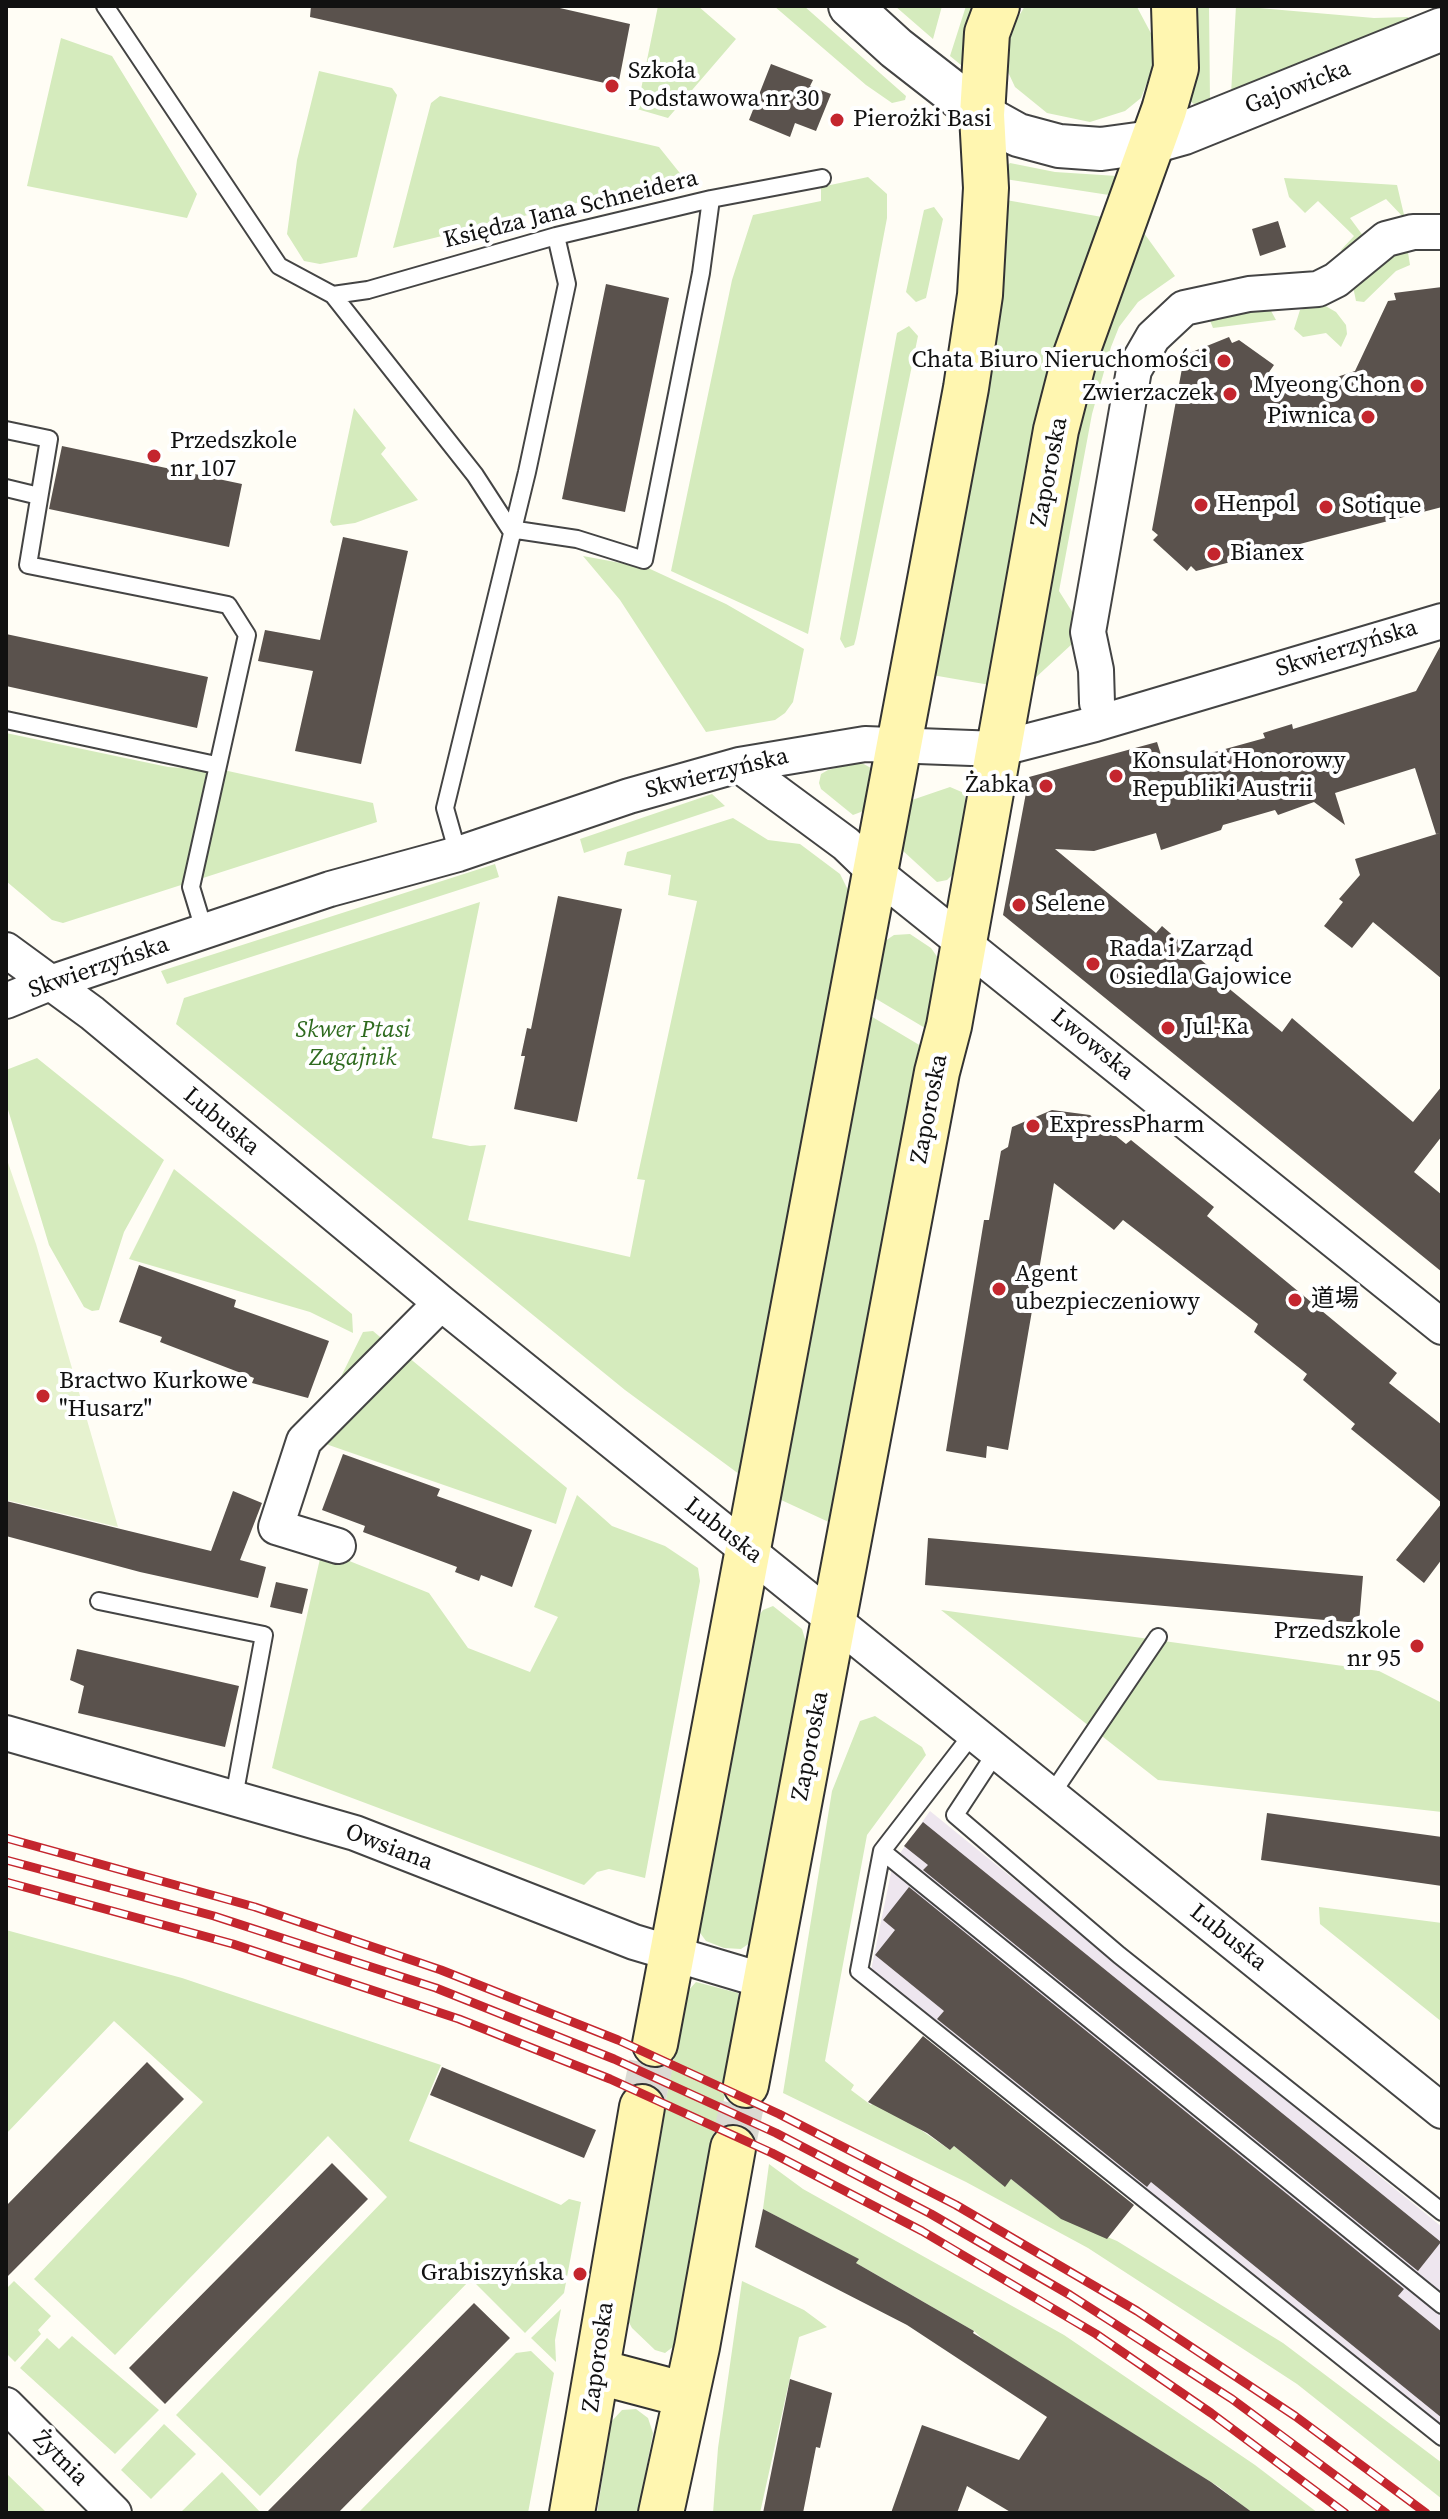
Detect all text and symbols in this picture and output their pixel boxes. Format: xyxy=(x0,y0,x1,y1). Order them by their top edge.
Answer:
street label: Gajowicka xyxy=(1241,55,1355,121)
place label: Szkoła Podstawowa nr 30 xyxy=(628,58,819,114)
marker: Szkoła Podstawowa nr 30 xyxy=(603,77,621,95)
place label: Pierożki Basi xyxy=(853,106,992,134)
marker: Pierożki Basi xyxy=(828,111,846,129)
street label: Księdza Jana Schneidera xyxy=(441,164,701,256)
place label: Chata Biuro Nieruchomości xyxy=(912,347,1208,375)
marker: Chata Biuro Nieruchomości xyxy=(1215,352,1233,370)
place label: Myeong Chon xyxy=(1253,372,1401,400)
marker: Myeong Chon xyxy=(1408,377,1426,395)
place label: Zwierzaczek xyxy=(1083,380,1214,408)
marker: Zwierzaczek xyxy=(1221,385,1239,403)
place label: Piwnica xyxy=(1267,403,1352,431)
marker: Piwnica xyxy=(1359,408,1377,426)
street label: Zaporoska xyxy=(1025,415,1075,529)
place label: Przedszkole nr 107 xyxy=(170,428,297,484)
marker: Przedszkole nr 107 xyxy=(145,447,163,465)
place label: Henpol xyxy=(1217,491,1296,519)
place label: Sotique xyxy=(1342,493,1422,521)
marker: Henpol xyxy=(1192,496,1210,514)
marker: Sotique xyxy=(1317,498,1335,516)
place label: Bianex xyxy=(1230,540,1304,568)
marker: Bianex xyxy=(1205,545,1223,563)
street label: Skwierzyńska xyxy=(1273,614,1421,684)
street label: Skwierzyńska xyxy=(643,742,791,806)
place label: Konsulat Honorowy Republiki Austrii xyxy=(1132,748,1345,804)
marker: Konsulat Honorowy Republiki Austrii xyxy=(1107,767,1125,785)
place label: Żabka xyxy=(966,772,1030,800)
marker: Żabka xyxy=(1037,777,1055,795)
place label: Selene xyxy=(1035,891,1105,919)
marker: Selene xyxy=(1010,896,1028,914)
street label: Skwierzyńska xyxy=(25,931,173,1005)
place label: Rada i Zarząd Osiedla Gajowice xyxy=(1109,936,1292,992)
marker: Rada i Zarząd Osiedla Gajowice xyxy=(1084,955,1102,973)
street label: Lwowska xyxy=(1045,1003,1139,1087)
place label: Jul-Ka xyxy=(1184,1014,1249,1042)
park label: Skwer Ptasi Zagajnik xyxy=(295,1017,411,1073)
marker: Jul-Ka xyxy=(1159,1019,1177,1037)
street label: Zaporoska xyxy=(905,1052,955,1166)
street label: Lubuska xyxy=(177,1082,265,1162)
place label: ExpressPharm xyxy=(1049,1112,1205,1140)
marker: ExpressPharm xyxy=(1024,1117,1042,1135)
place label: Agent ubezpieczeniowy xyxy=(1015,1261,1200,1317)
marker: Agent ubezpieczeniowy xyxy=(990,1280,1008,1298)
place label: 道場 xyxy=(1311,1286,1359,1314)
marker: 道場 xyxy=(1286,1291,1304,1309)
place label: Bractwo Kurkowe "Husarz" xyxy=(59,1368,248,1424)
marker: Bractwo Kurkowe "Husarz" xyxy=(34,1387,52,1405)
street label: Lubuska xyxy=(678,1492,768,1570)
place label: Przedszkole nr 95 xyxy=(1274,1618,1401,1674)
marker: Przedszkole nr 95 xyxy=(1408,1637,1426,1655)
street label: Zaporoska xyxy=(786,1689,836,1803)
street label: Owsiana xyxy=(341,1818,437,1878)
street label: Lubuska xyxy=(1184,1898,1272,1978)
place label: Grabiszyńska xyxy=(421,2260,564,2288)
marker: Grabiszyńska xyxy=(571,2265,589,2283)
street label: Zaporoska xyxy=(577,2300,621,2414)
street label: Żytnia xyxy=(26,2425,94,2493)

